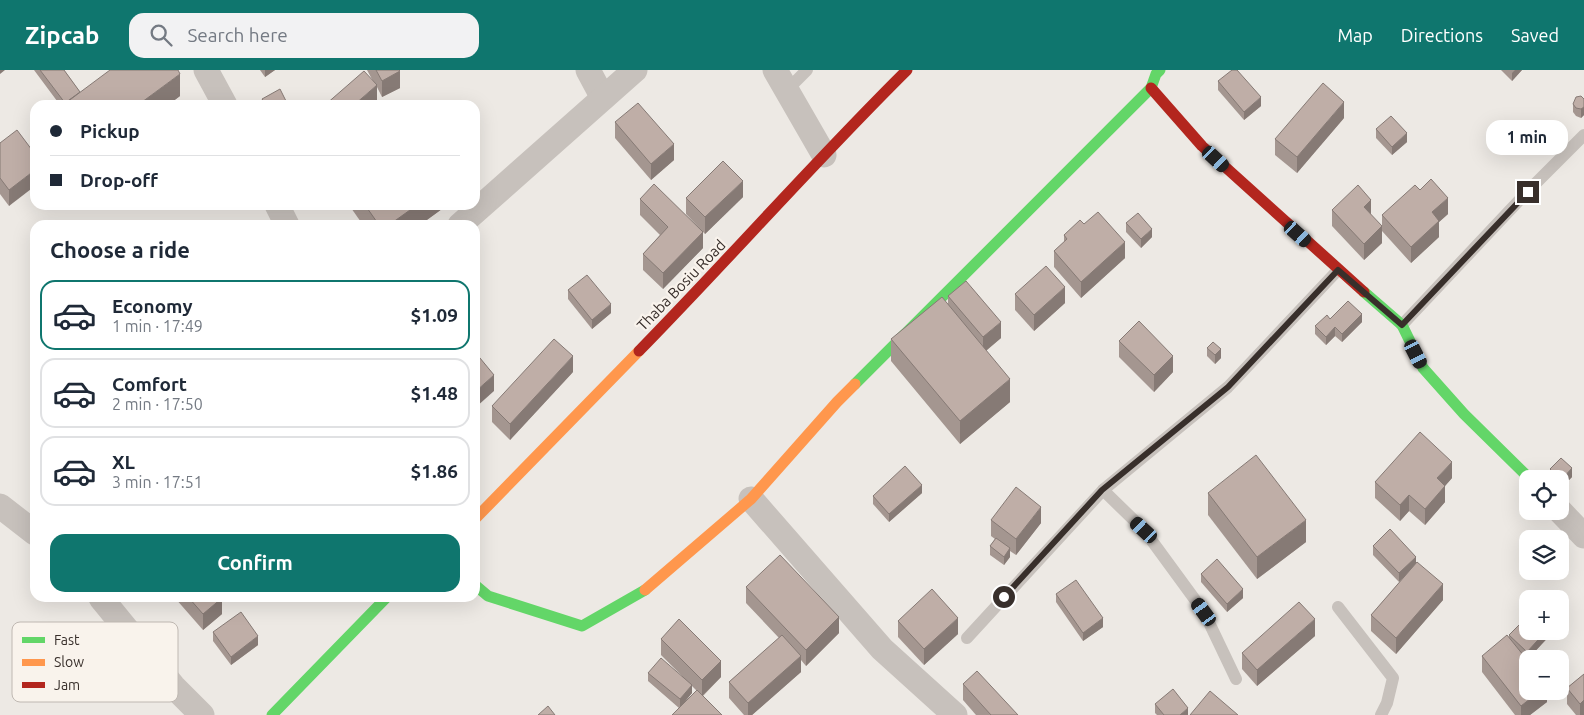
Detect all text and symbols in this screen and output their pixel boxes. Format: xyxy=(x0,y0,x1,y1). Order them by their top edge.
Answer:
search box xyxy=(129,13,479,58)
icon: search xyxy=(147,21,175,49)
text: Zipcab xyxy=(25,22,99,49)
text: Search here xyxy=(187,24,288,46)
text: Map xyxy=(1337,25,1373,45)
text: Directions xyxy=(1401,25,1483,45)
text: Saved xyxy=(1511,25,1559,45)
callout: 1 min xyxy=(1487,119,1569,154)
text: Pickup xyxy=(80,120,140,142)
text: 1 min xyxy=(1507,128,1547,146)
car xyxy=(1199,143,1232,175)
text: Drop-off xyxy=(80,169,158,191)
route end xyxy=(1517,181,1539,203)
car xyxy=(1281,218,1314,250)
street label: Thaba Bosiu Road xyxy=(633,236,729,334)
text: Choose a ride xyxy=(50,237,190,262)
icon: car xyxy=(52,293,97,338)
text: Economy xyxy=(112,295,193,317)
text: $1.09 xyxy=(410,304,458,326)
text: 1 min · 17:49 xyxy=(112,317,203,335)
car xyxy=(1402,337,1429,371)
icon: car xyxy=(52,371,97,416)
text: Comfort xyxy=(112,373,187,395)
text: $1.48 xyxy=(410,382,458,404)
text: 2 min · 17:50 xyxy=(112,395,203,413)
icon: car xyxy=(52,449,97,494)
text: XL xyxy=(112,451,135,473)
text: $1.86 xyxy=(410,460,458,482)
map controls xyxy=(1519,470,1569,700)
button: locate xyxy=(1519,470,1569,520)
text: 3 min · 17:51 xyxy=(112,473,203,491)
car xyxy=(1127,514,1160,546)
button: layers xyxy=(1519,530,1569,580)
button: Confirm xyxy=(50,534,460,592)
route start xyxy=(993,586,1015,608)
button: + xyxy=(1519,590,1569,640)
car xyxy=(1189,595,1218,629)
legend xyxy=(12,622,178,702)
text: Fast xyxy=(54,632,80,648)
button: − xyxy=(1519,650,1569,700)
text: Slow xyxy=(54,654,84,670)
text: Jam xyxy=(54,677,80,693)

